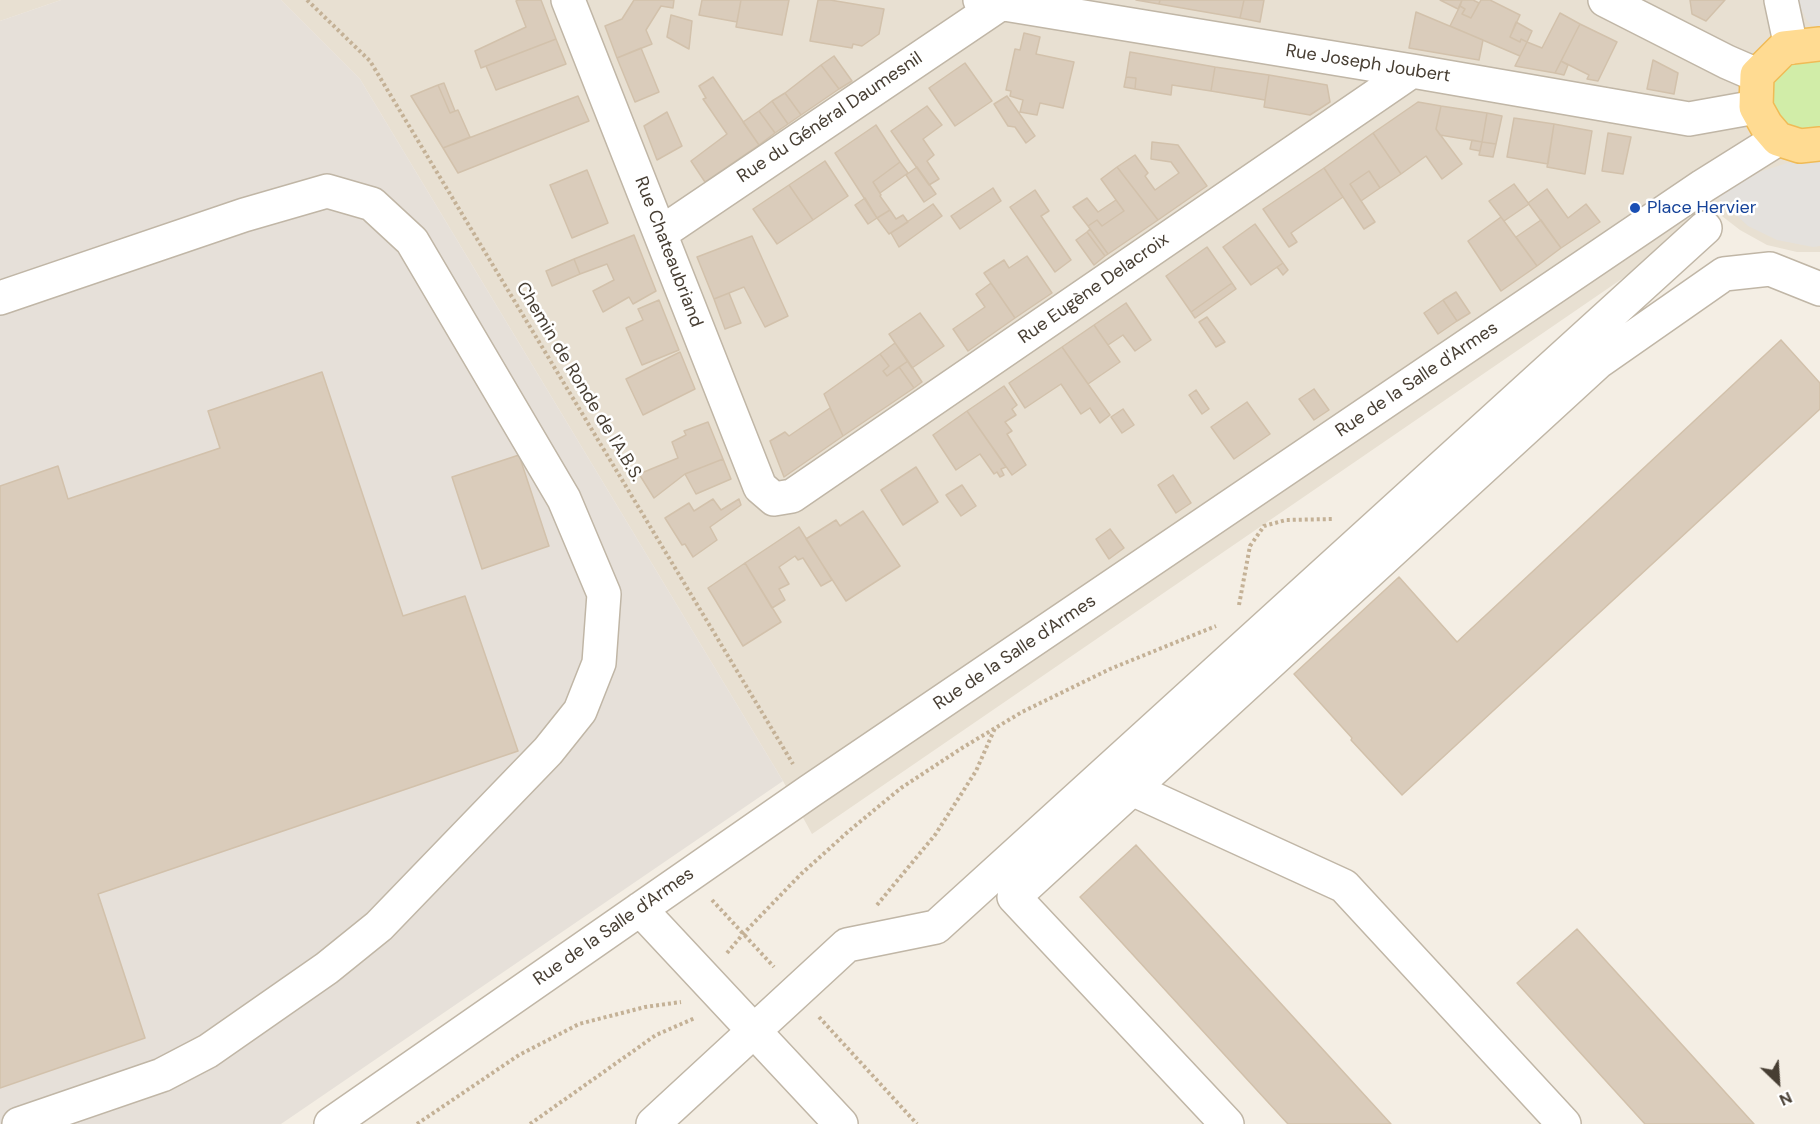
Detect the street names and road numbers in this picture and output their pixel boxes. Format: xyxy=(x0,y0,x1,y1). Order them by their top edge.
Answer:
street label: Rue Joseph Joubert xyxy=(1284,40,1452,88)
street label: Rue du Général Daumesnil xyxy=(733,48,927,188)
street label: Rue Chateaubriand xyxy=(629,174,707,330)
street label: Rue Eugène Delacroix xyxy=(1015,229,1173,349)
street label: Chemin de Ronde de l'A.B.S. xyxy=(511,278,647,486)
street label: Rue de la Salle d'Armes xyxy=(1332,318,1502,442)
street label: Rue de la Salle d'Armes xyxy=(930,591,1100,715)
street label: Rue de la Salle d'Armes xyxy=(530,863,698,991)

